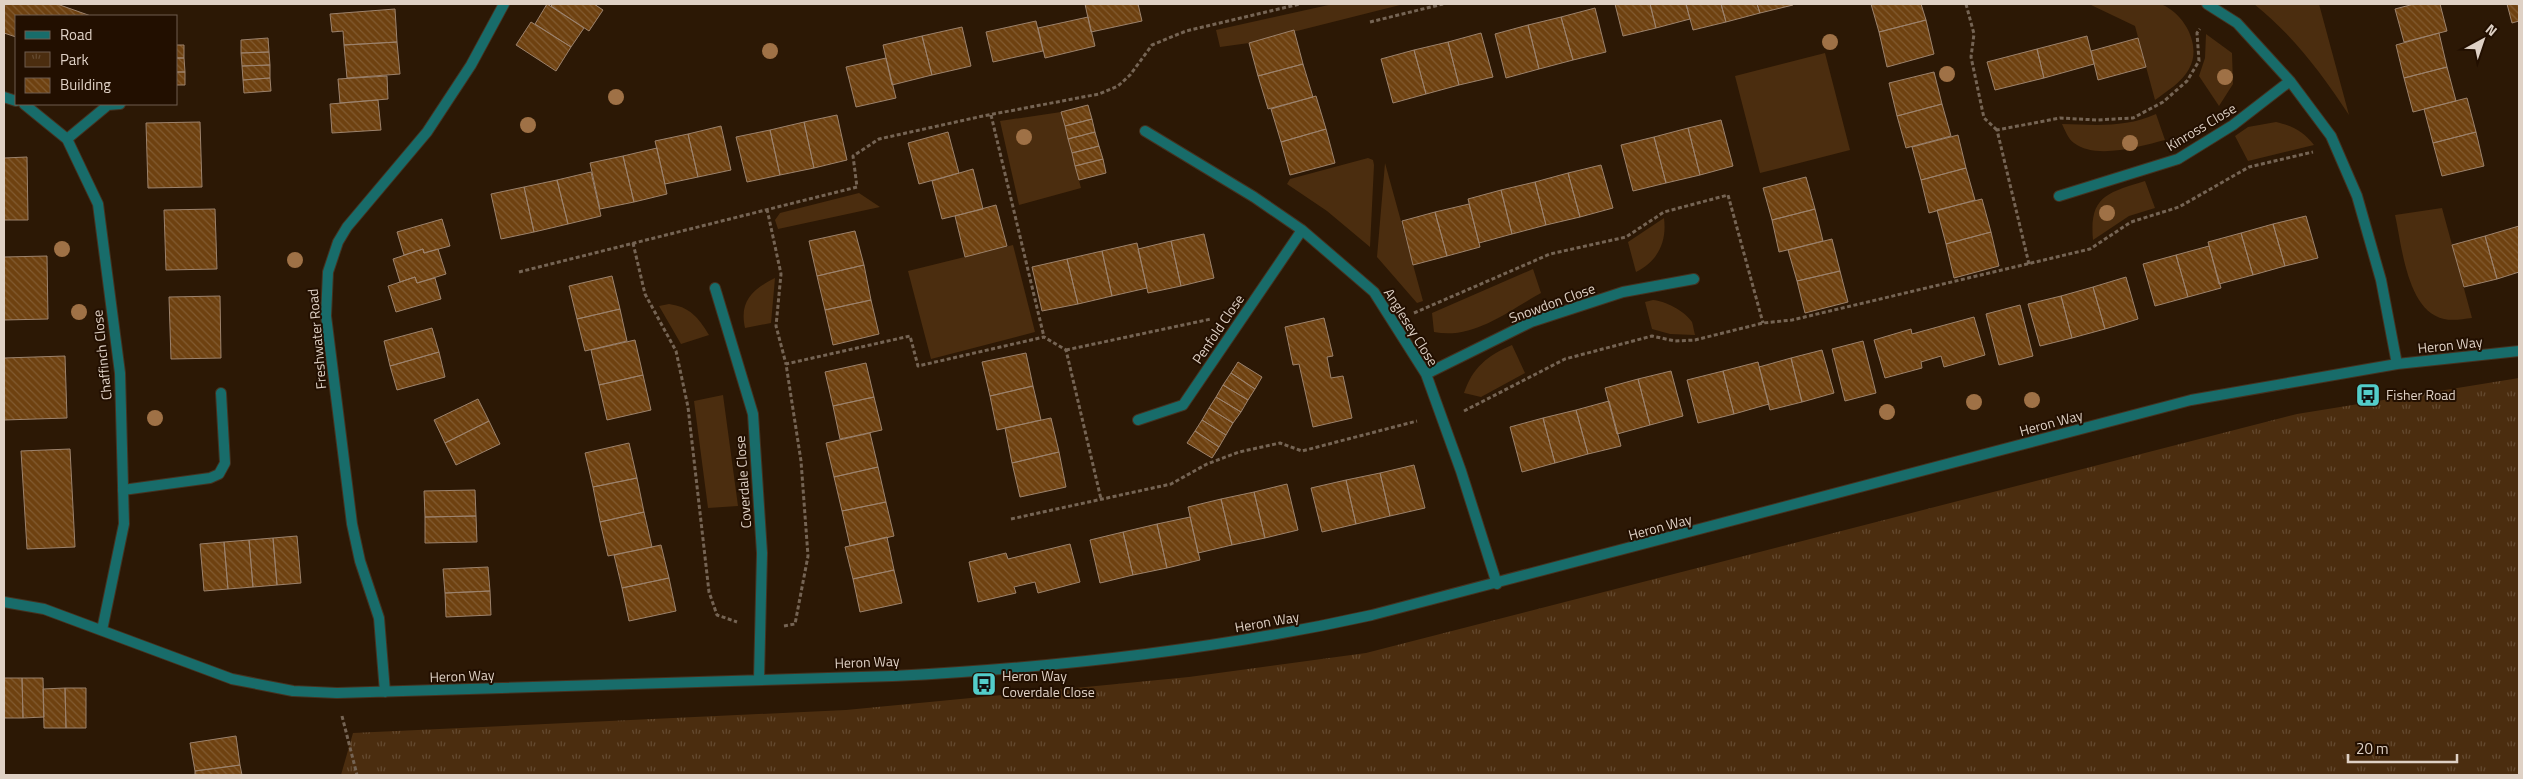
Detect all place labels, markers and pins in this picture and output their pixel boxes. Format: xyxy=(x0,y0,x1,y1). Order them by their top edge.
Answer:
bus stop icon: Fisher Road xyxy=(2355,382,2381,408)
place label: Fisher Road xyxy=(2386,384,2456,405)
place label: Heron Way Coverdale Close xyxy=(1002,665,1095,702)
bus stop icon: Heron Way Coverdale Close xyxy=(971,671,997,697)

